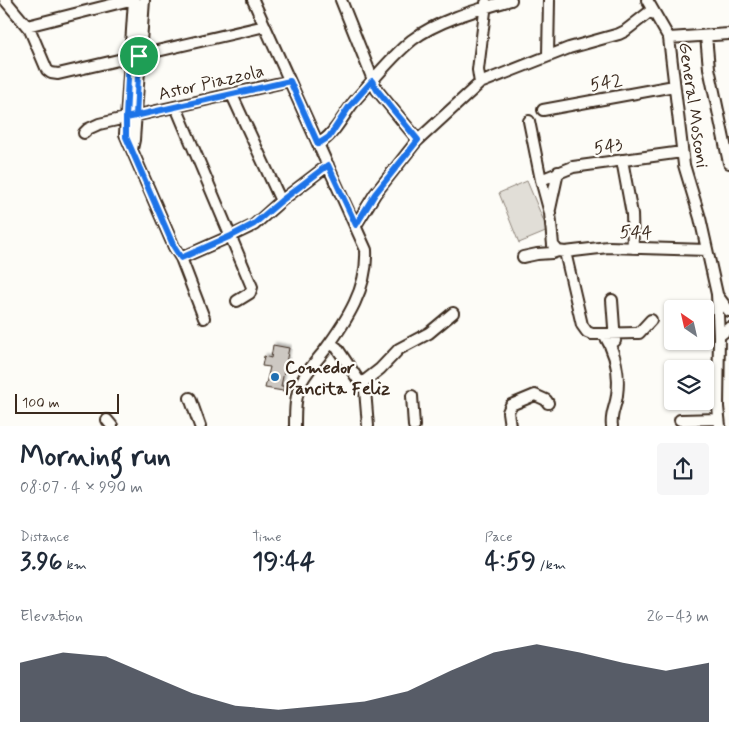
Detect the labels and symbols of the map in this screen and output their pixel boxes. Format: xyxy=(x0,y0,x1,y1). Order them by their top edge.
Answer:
pin xyxy=(118,35,160,77)
street label: General Mosconi xyxy=(672,41,714,170)
street label: Astor Piazzola xyxy=(156,59,266,107)
street label: 542 xyxy=(588,68,624,98)
street label: 543 xyxy=(592,133,624,161)
street label: 544 xyxy=(619,220,653,246)
north arrow xyxy=(664,300,714,350)
place label: Comedor Pancita Feliz xyxy=(285,356,390,401)
marker: Comedor Pancita Feliz xyxy=(269,371,281,383)
scale bar xyxy=(15,391,119,414)

